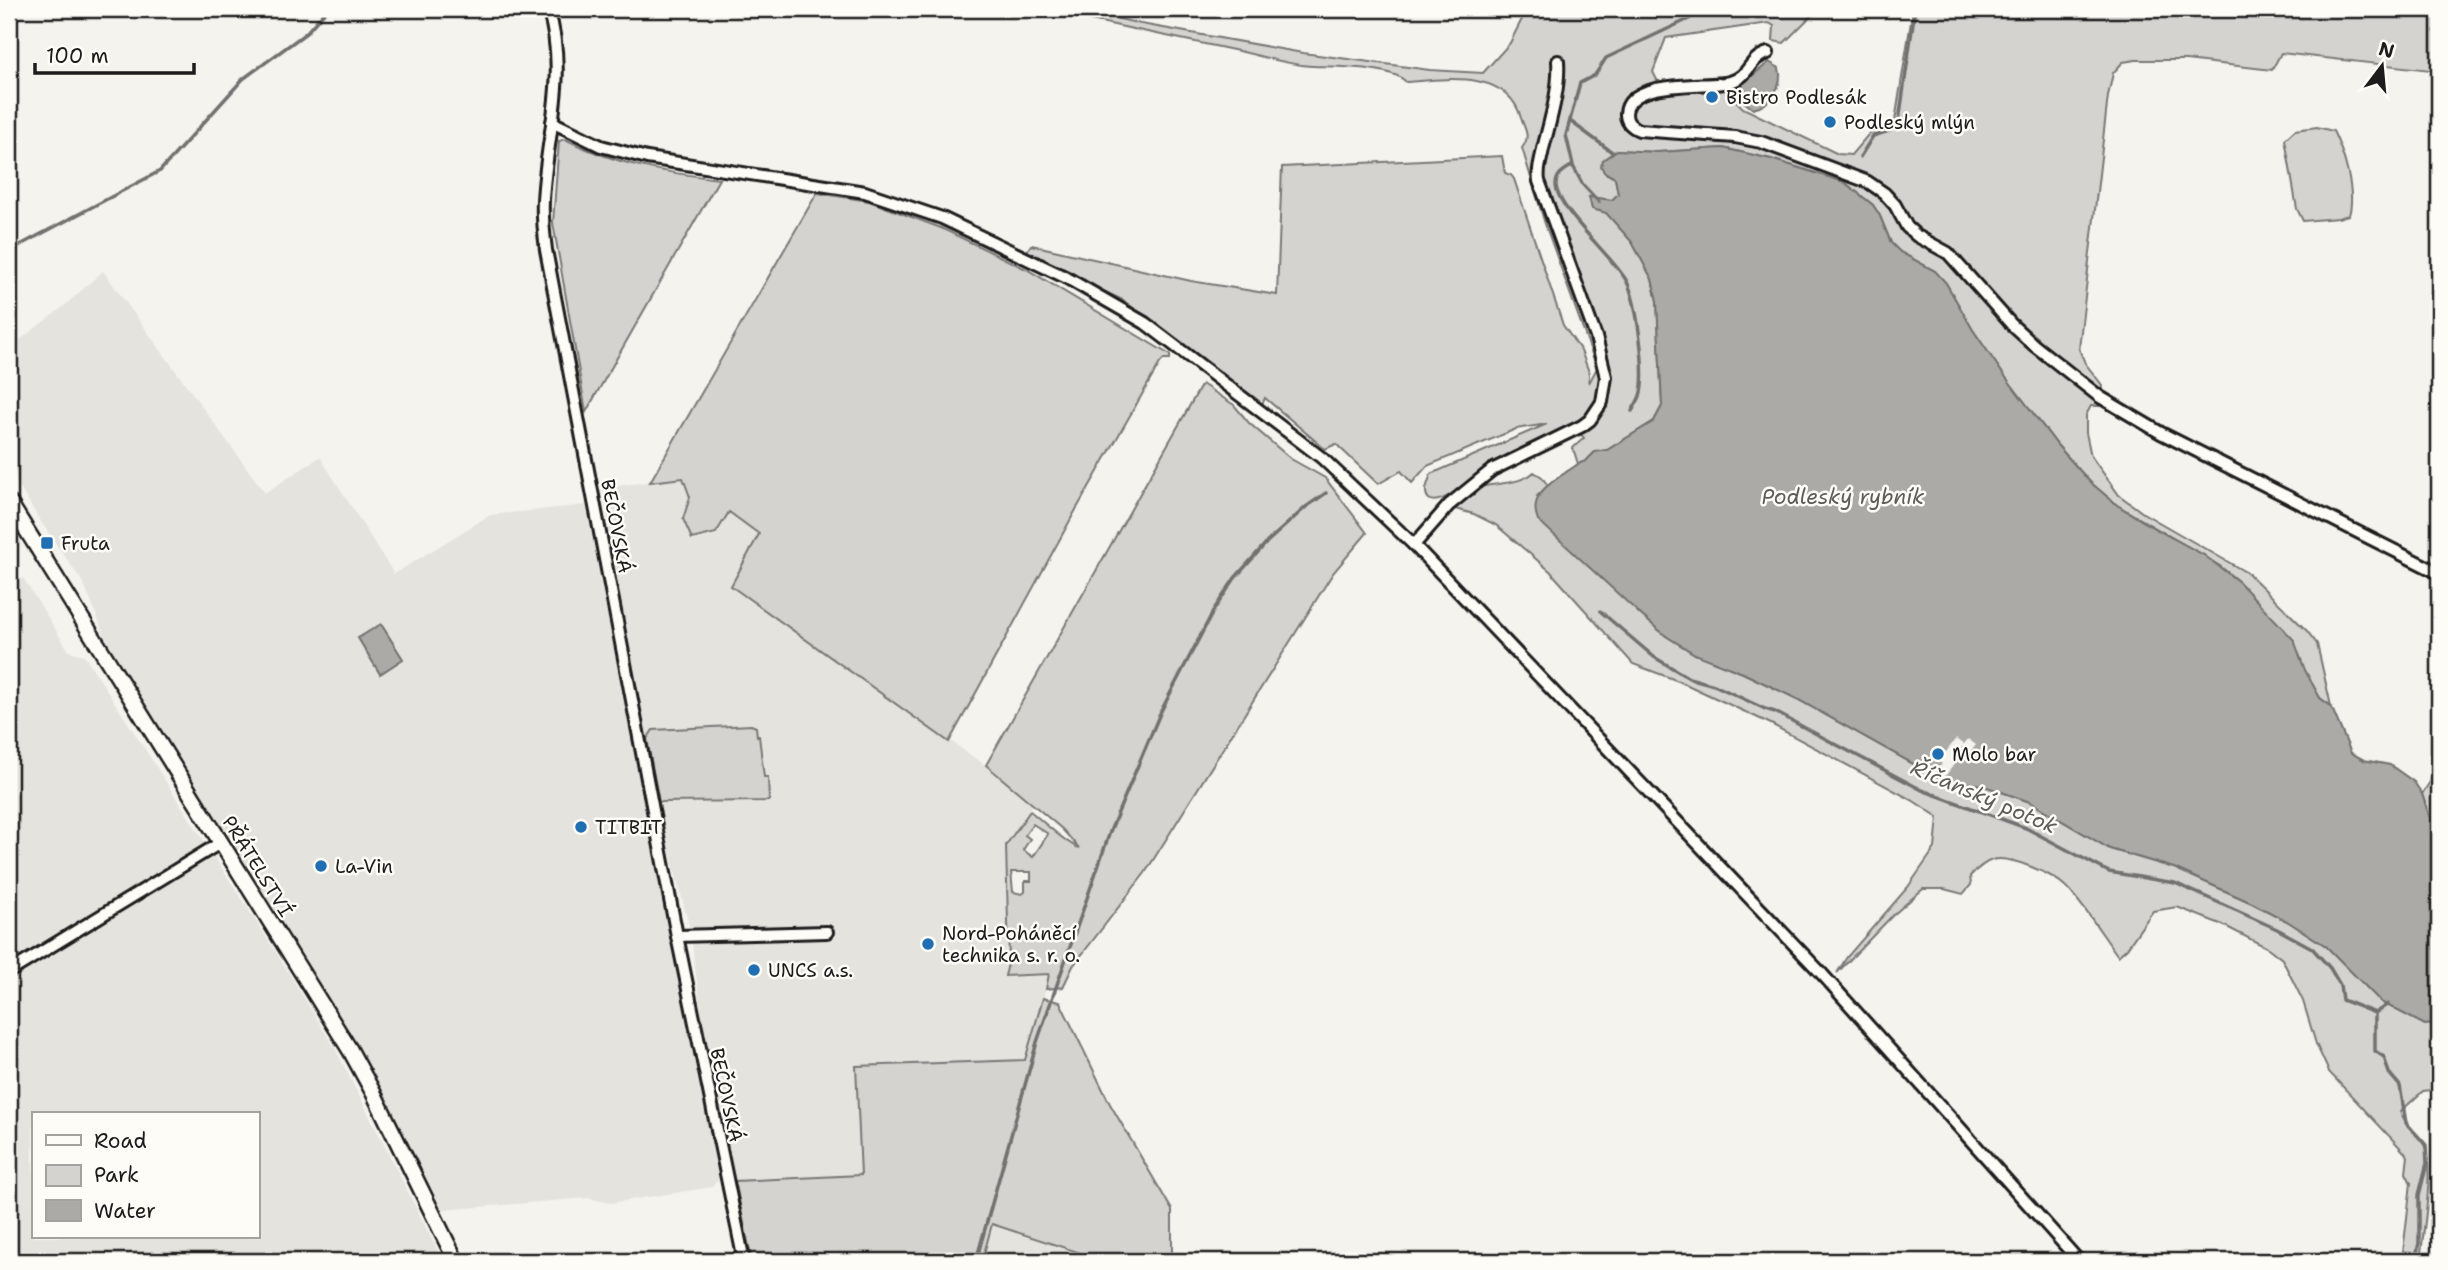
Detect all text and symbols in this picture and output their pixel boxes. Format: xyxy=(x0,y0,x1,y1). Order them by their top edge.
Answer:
scale bar xyxy=(35,32,194,76)
north arrow xyxy=(2346,32,2416,102)
text: N xyxy=(2376,36,2397,64)
text: 100 m xyxy=(46,42,109,70)
place label: Bistro Podlesák xyxy=(1726,85,1867,110)
marker: Bistro Podlesák xyxy=(1704,89,1720,105)
place label: Podleský mlýn xyxy=(1844,110,1975,135)
marker: Podleský mlýn xyxy=(1822,114,1838,130)
street label: BEČOVSKÁ xyxy=(595,477,639,575)
water label: Podleský rybník xyxy=(1762,483,1924,511)
place label: Fruta xyxy=(61,531,110,556)
marker: Fruta xyxy=(39,535,55,551)
place label: Molo bar xyxy=(1952,742,2037,767)
marker: Molo bar xyxy=(1930,746,1946,762)
water label: Říčanský potok xyxy=(1906,753,2062,840)
street label: PŘÁTELSTVÍ xyxy=(217,811,299,921)
place label: TITBIT xyxy=(595,815,662,840)
marker: TITBIT xyxy=(573,819,589,835)
place label: La-Vin xyxy=(335,854,393,879)
marker: La-Vin xyxy=(313,858,329,874)
place label: Nord-Poháněcí technika s. r. o. xyxy=(942,921,1080,968)
marker: Nord-Poháněcí technika s. r. o. xyxy=(920,936,936,952)
place label: UNCS a.s. xyxy=(768,958,853,983)
marker: UNCS a.s. xyxy=(746,962,762,978)
street label: BEČOVSKÁ xyxy=(704,1046,750,1145)
legend xyxy=(32,1112,259,1238)
text: Road xyxy=(94,1127,147,1155)
text: Park xyxy=(94,1161,139,1189)
text: Water xyxy=(94,1197,156,1225)

